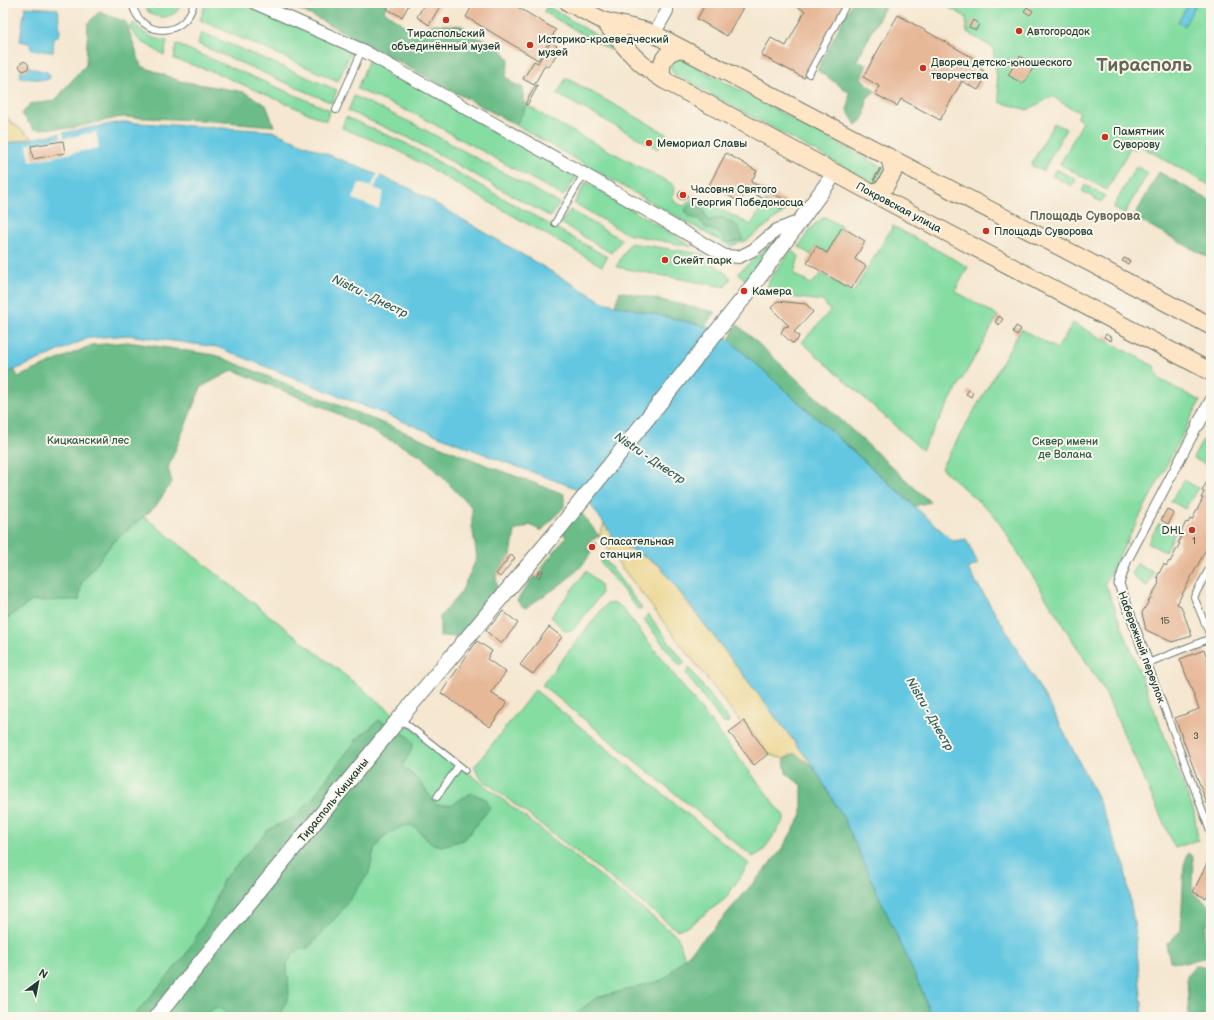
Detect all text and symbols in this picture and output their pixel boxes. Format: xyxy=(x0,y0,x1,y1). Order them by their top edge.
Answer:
marker: Тираспольский объединённый музей xyxy=(441,15,451,25)
place label: Автогородок xyxy=(1026,25,1090,38)
marker: Автогородок xyxy=(1014,26,1024,36)
place label: Тираспольский объединённый музей xyxy=(392,27,500,53)
place label: Историко-краеведческий музей xyxy=(538,33,669,59)
marker: Историко-краеведческий музей xyxy=(525,40,535,50)
district label: Тирасполь xyxy=(1096,54,1192,77)
place label: Дворец детско-юношеского творчества xyxy=(931,56,1072,82)
marker: Дворец детско-юношеского творчества xyxy=(918,63,928,73)
place label: Памятник Суворову xyxy=(1113,125,1165,151)
marker: Памятник Суворову xyxy=(1100,132,1110,142)
place label: Мемориал Славы xyxy=(657,137,747,150)
marker: Мемориал Славы xyxy=(644,138,654,148)
street label: Покровская улица xyxy=(854,179,944,236)
place label: Часовня Святого Георгия Победоносца xyxy=(691,183,804,209)
marker: Часовня Святого Георгия Победоносца xyxy=(678,190,688,200)
district label: Площадь Суворова xyxy=(1030,209,1141,224)
place label: Площадь Суворова xyxy=(994,225,1094,238)
marker: Площадь Суворова xyxy=(981,226,991,236)
place label: Скейт парк xyxy=(673,254,732,267)
marker: Скейт парк xyxy=(660,255,670,265)
water label: Nistru - Днестр xyxy=(329,272,410,321)
place label: Камера xyxy=(752,285,792,298)
marker: Камера xyxy=(739,286,749,296)
water label: Nistru - Днестр xyxy=(611,429,688,488)
park label: Кицканский лес xyxy=(47,434,130,447)
park label: Сквер имени де Волана xyxy=(1032,435,1098,461)
place label: DHL xyxy=(1162,524,1185,537)
marker: DHL xyxy=(1187,525,1197,535)
place label: Спасательная станция xyxy=(600,535,674,561)
house number: 1 xyxy=(1192,536,1196,547)
marker: Спасательная станция xyxy=(587,542,597,552)
street label: Набережный переулок xyxy=(1115,590,1168,705)
house number: 1Б xyxy=(1160,616,1171,627)
water label: Nistru - Днестр xyxy=(902,675,957,754)
house number: 3 xyxy=(1193,731,1199,742)
street label: Тирасполь-Кицканы xyxy=(295,756,371,845)
north arrow xyxy=(18,962,58,1002)
text: N xyxy=(36,966,50,982)

